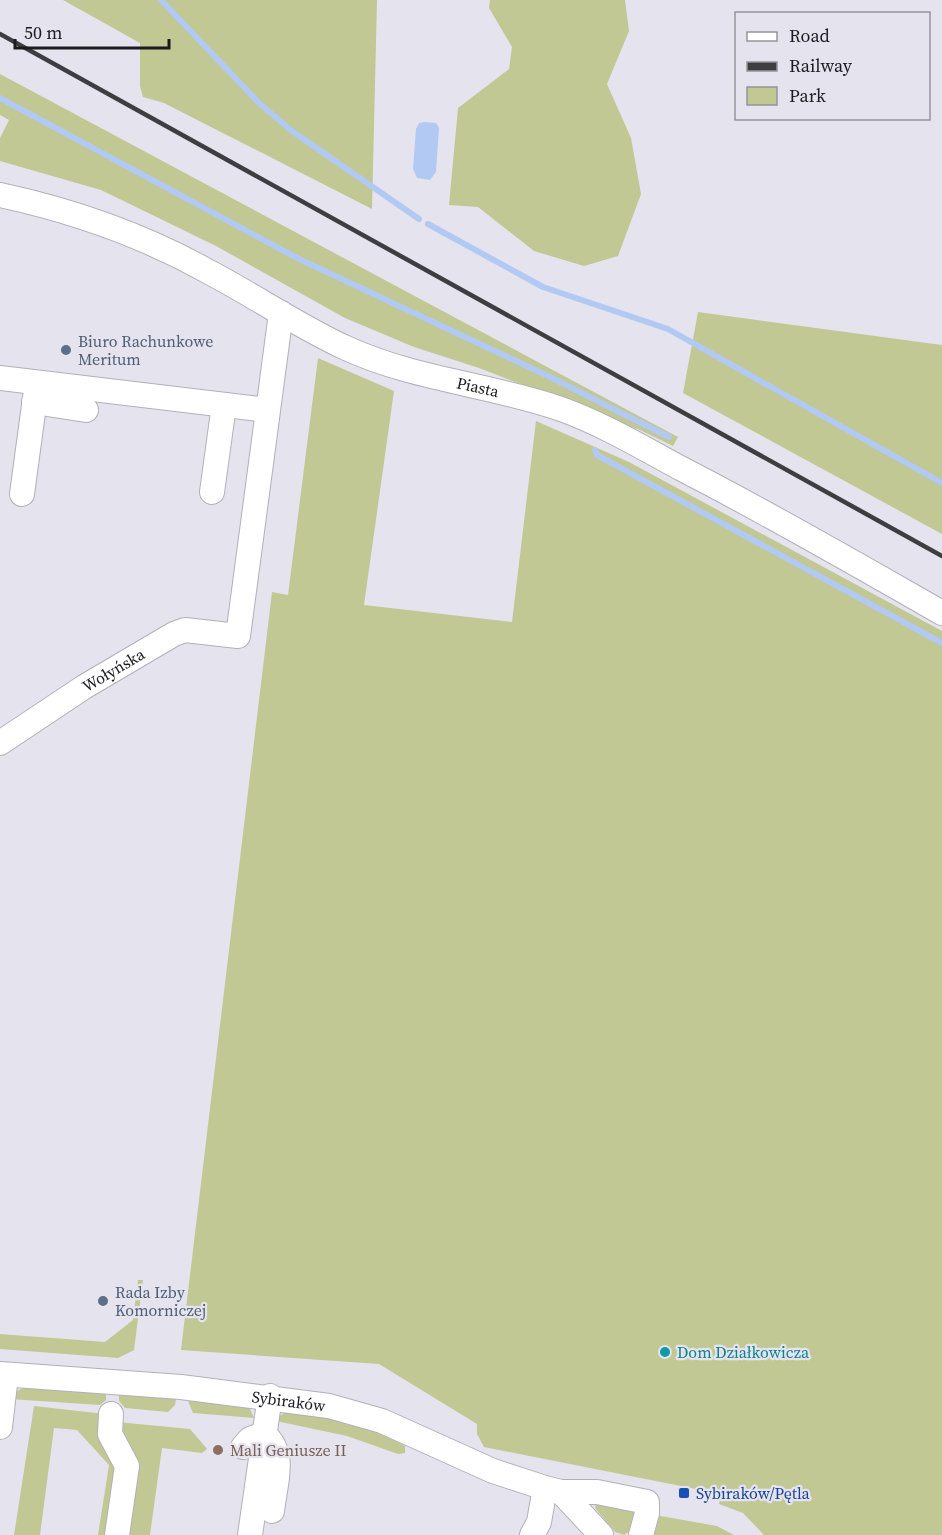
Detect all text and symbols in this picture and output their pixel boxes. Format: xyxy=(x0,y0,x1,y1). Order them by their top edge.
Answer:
scale bar xyxy=(15,12,170,50)
legend xyxy=(735,12,930,120)
text: 50 m xyxy=(24,20,62,45)
text: Road xyxy=(789,23,830,48)
text: Railway xyxy=(789,53,853,78)
text: Park xyxy=(789,83,826,108)
place label: Biuro Rachunkowe Meritum xyxy=(78,330,213,370)
marker: Biuro Rachunkowe Meritum xyxy=(59,343,73,357)
street label: Piasta xyxy=(455,371,502,402)
street label: Wołyńska xyxy=(78,642,149,697)
place label: Rada Izby Komorniczej xyxy=(115,1281,206,1321)
marker: Rada Izby Komorniczej xyxy=(96,1294,110,1308)
place label: Dom Działkowicza xyxy=(677,1341,810,1363)
marker: Dom Działkowicza xyxy=(658,1345,672,1359)
street label: Sybiraków xyxy=(251,1385,328,1417)
place label: Mali Geniusze II xyxy=(230,1439,346,1461)
marker: Mali Geniusze II xyxy=(211,1443,225,1457)
place label: Sybiraków/Pętla xyxy=(696,1482,811,1504)
marker: Sybiraków/Pętla xyxy=(677,1486,691,1500)

